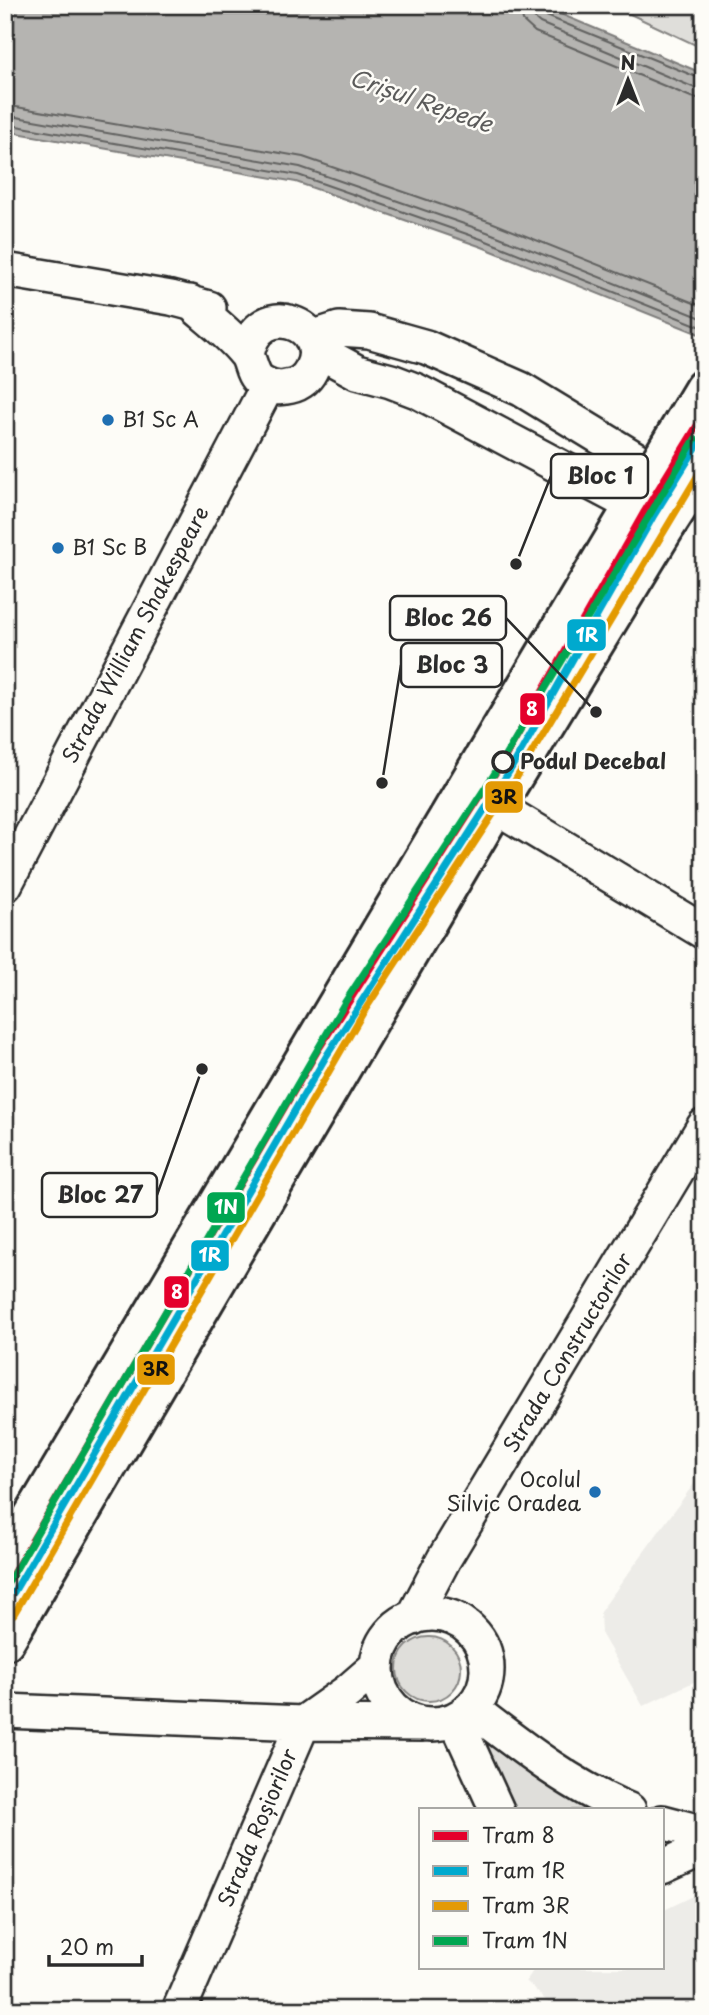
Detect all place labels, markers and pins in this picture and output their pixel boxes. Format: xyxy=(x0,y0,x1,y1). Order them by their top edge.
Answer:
place label: B1 Sc A xyxy=(122,402,199,434)
marker: B1 Sc A xyxy=(100,412,116,428)
callout: Bloc 1 xyxy=(551,454,648,498)
place label: B1 Sc B xyxy=(72,530,147,562)
marker: B1 Sc B xyxy=(50,540,66,556)
callout: Bloc 26 xyxy=(390,596,506,640)
callout: Bloc 3 xyxy=(401,643,502,687)
place label: Podul Decebal xyxy=(520,744,666,776)
marker: Podul Decebal xyxy=(492,751,514,773)
callout: Bloc 27 xyxy=(42,1173,157,1217)
place label: Ocolul Silvic Oradea xyxy=(447,1462,581,1518)
marker: Ocolul Silvic Oradea xyxy=(587,1484,603,1500)

